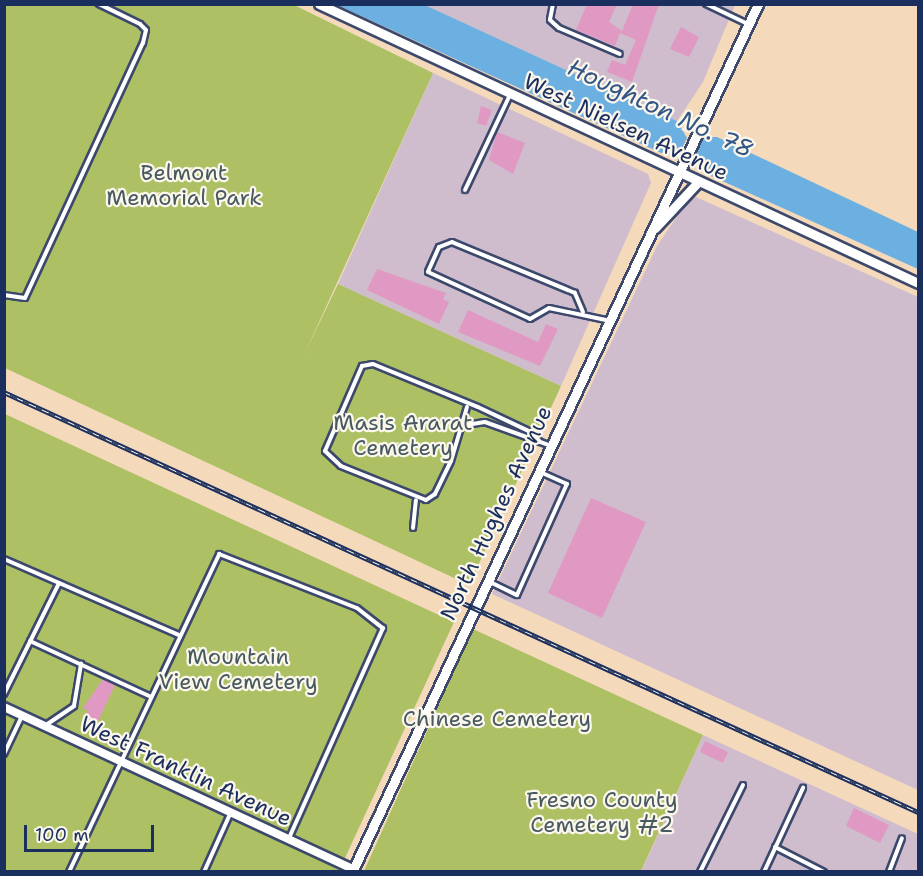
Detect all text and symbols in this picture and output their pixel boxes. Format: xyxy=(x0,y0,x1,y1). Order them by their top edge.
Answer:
water label: Houghton No. 78 xyxy=(563,53,757,165)
street label: West Nielsen Avenue xyxy=(519,68,733,186)
park label: Belmont Memorial Park xyxy=(106,159,262,210)
street label: North Hughes Avenue xyxy=(435,402,557,624)
park label: Masis Ararat Cemetery xyxy=(333,409,473,460)
park label: Mountain View Cemetery xyxy=(158,643,318,694)
park label: Chinese Cemetery xyxy=(403,706,591,732)
street label: West Franklin Avenue xyxy=(76,710,296,832)
park label: Fresno County Cemetery #2 xyxy=(526,786,678,837)
scale bar xyxy=(27,813,158,851)
text: 100 m xyxy=(35,823,89,847)

